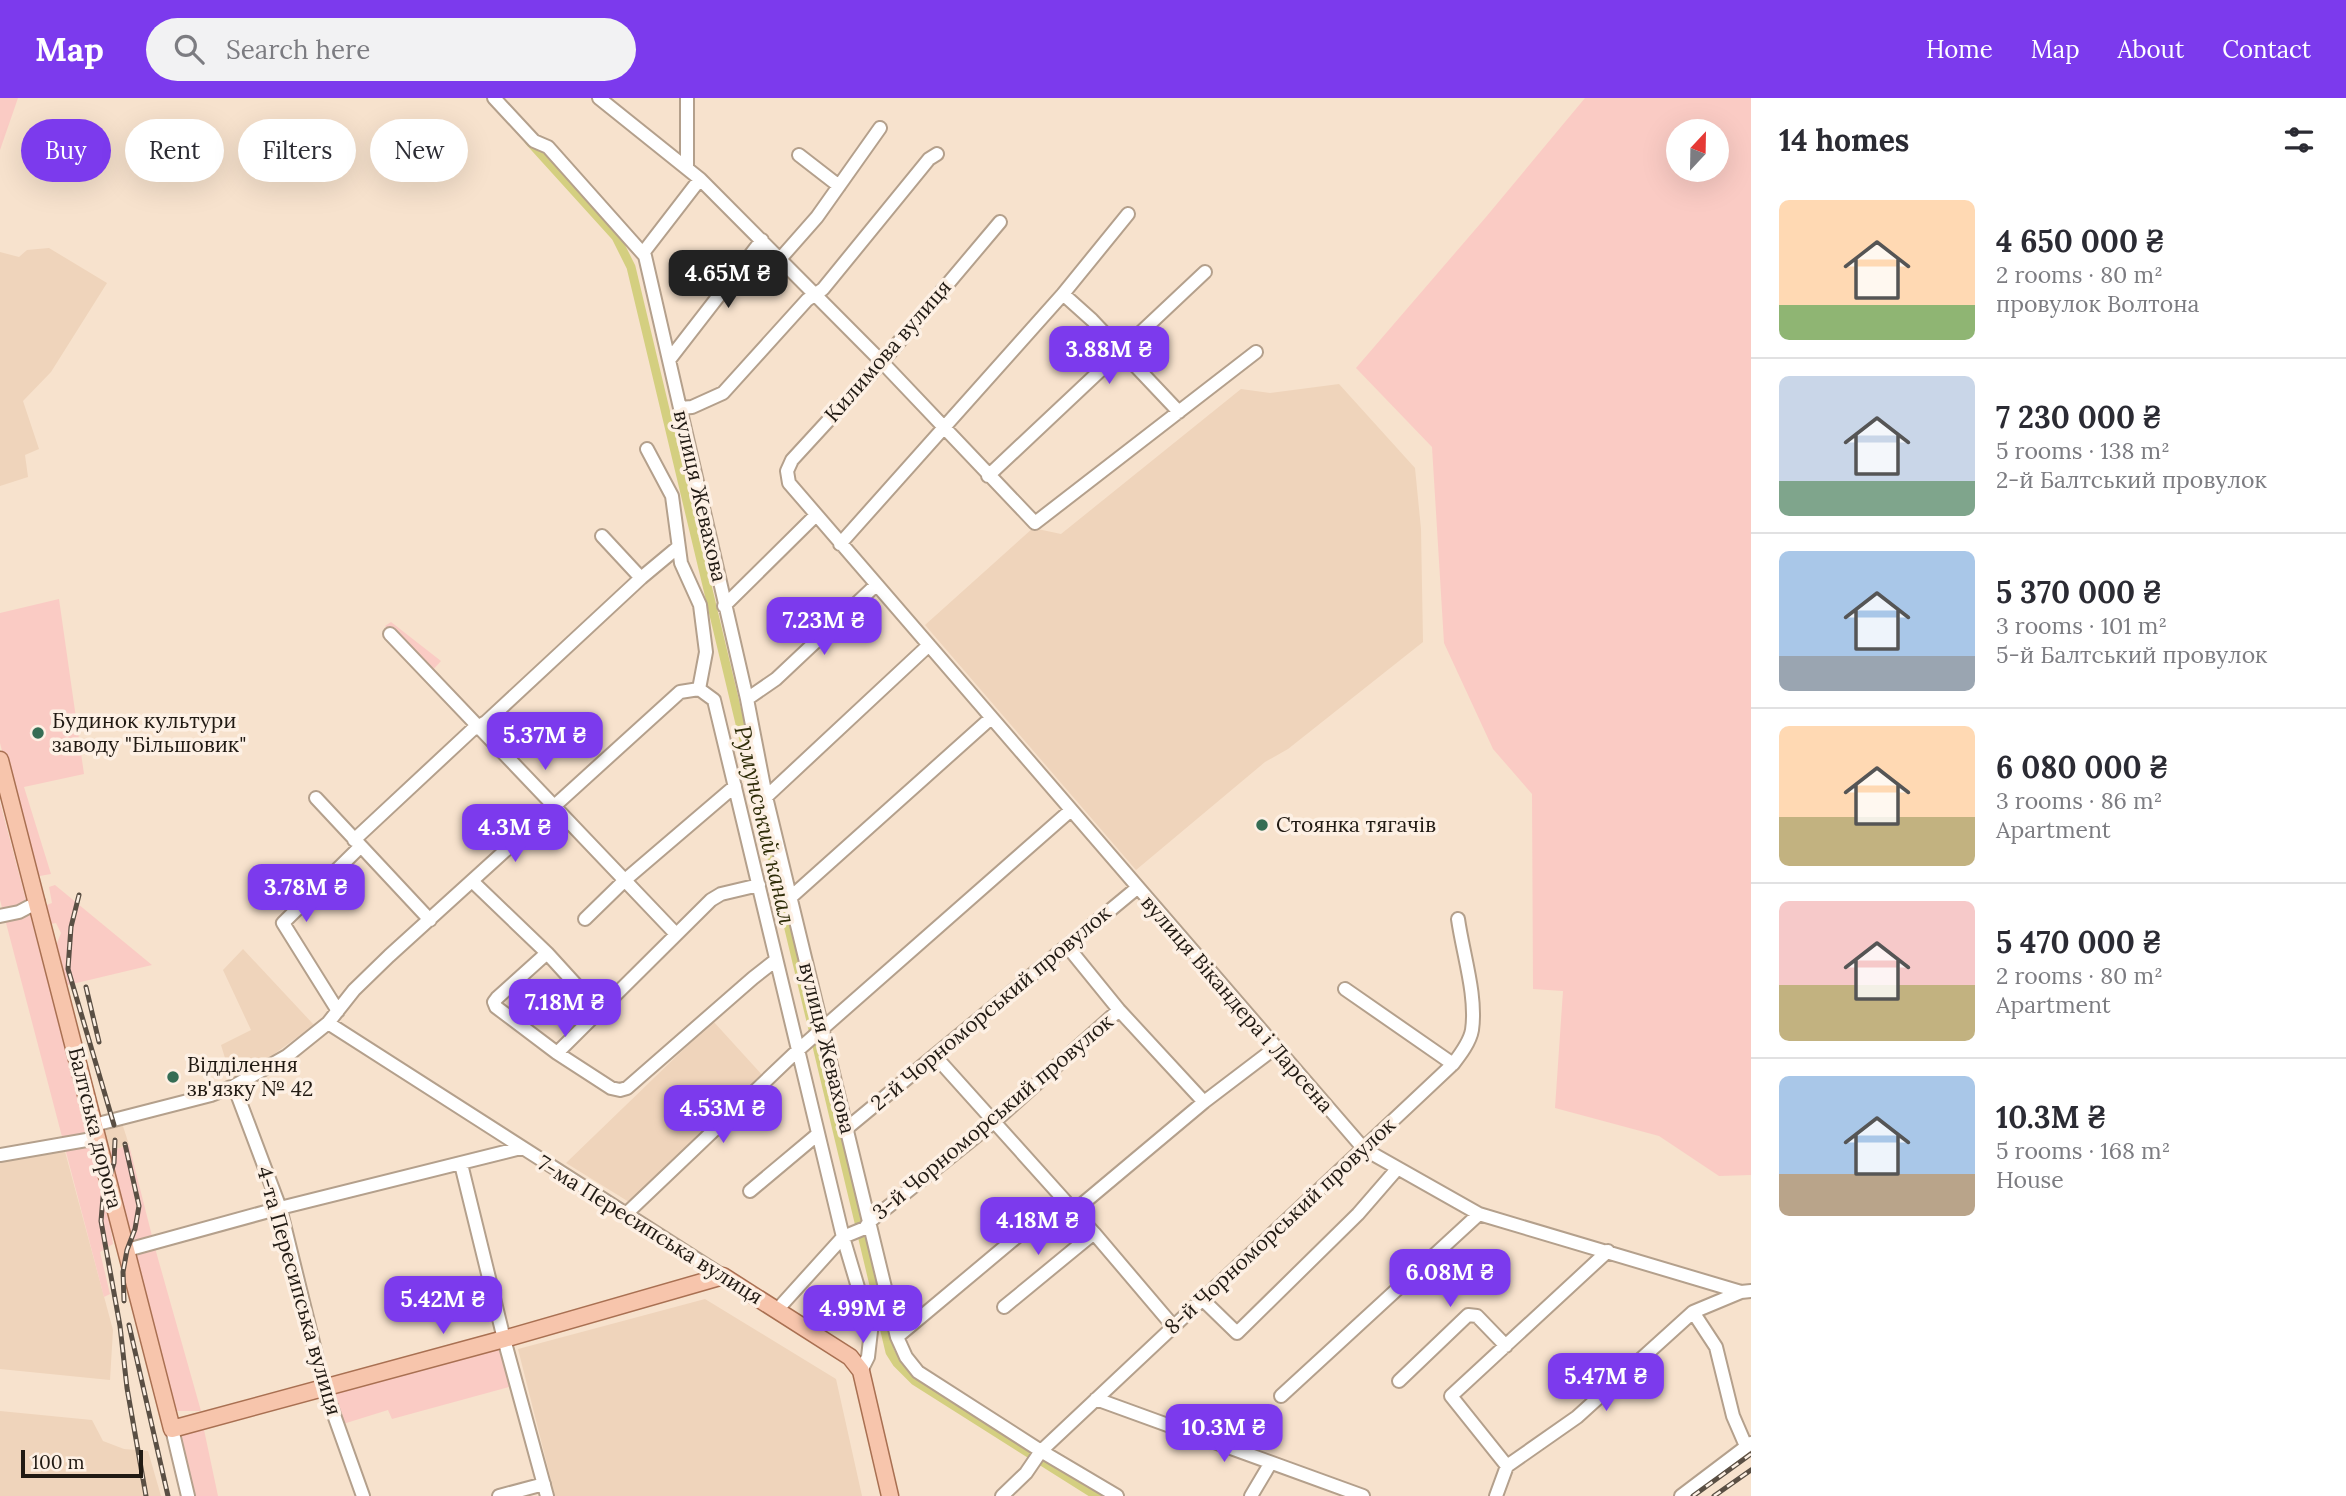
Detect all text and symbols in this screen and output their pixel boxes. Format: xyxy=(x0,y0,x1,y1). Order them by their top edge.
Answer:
search box xyxy=(146,18,636,81)
text: Map xyxy=(35,28,104,70)
icon: search xyxy=(170,30,208,68)
text: Search here xyxy=(226,33,370,66)
text: Home xyxy=(1926,34,1993,65)
text: Map xyxy=(2031,34,2080,65)
text: About xyxy=(2118,34,2184,65)
text: Contact xyxy=(2222,34,2311,65)
chip: Buy xyxy=(21,119,111,182)
chip: Rent xyxy=(125,119,224,182)
chip: Filters xyxy=(238,119,356,182)
chip: New xyxy=(370,119,468,182)
north arrow xyxy=(1666,119,1729,182)
map controls xyxy=(1666,119,1729,182)
text: 14 homes xyxy=(1779,121,1909,159)
icon: filters xyxy=(2280,121,2318,159)
text: 4 650 000 ₴ xyxy=(1996,222,2165,260)
icon: home xyxy=(1835,228,1919,312)
pin: 4.65M ₴ xyxy=(663,250,793,310)
text: 4.65M ₴ xyxy=(685,258,771,287)
text: 2 rooms · 80 m² xyxy=(1996,260,2163,289)
street label: Килимова вулиця xyxy=(818,274,957,427)
text: провулок Волтона xyxy=(1996,289,2199,318)
pin: 3.88M ₴ xyxy=(1044,327,1174,386)
text: 3.88M ₴ xyxy=(1065,334,1153,363)
text: 7 230 000 ₴ xyxy=(1996,398,2162,436)
icon: home xyxy=(1835,404,1919,488)
street label: вулиця Жевахова xyxy=(668,407,733,585)
text: 5 rooms · 138 m² xyxy=(1996,436,2170,465)
text: 2-й Балтський провулок xyxy=(1996,465,2267,494)
text: 5 370 000 ₴ xyxy=(1996,573,2162,611)
icon: home xyxy=(1835,579,1919,663)
pin: 7.23M ₴ xyxy=(759,598,889,657)
text: 7.23M ₴ xyxy=(783,605,865,634)
text: 3 rooms · 101 m² xyxy=(1996,611,2167,640)
text: 5-й Балтський провулок xyxy=(1996,640,2267,669)
place label: Будинок культури заводу "Більшовик" xyxy=(52,707,246,758)
pin: 5.37M ₴ xyxy=(480,712,610,772)
text: 5.37M ₴ xyxy=(503,720,587,749)
water label: Румунський канал xyxy=(729,723,803,928)
marker: Будинок культури заводу "Більшовик" xyxy=(30,725,46,741)
text: 6 080 000 ₴ xyxy=(1996,748,2169,786)
icon: home xyxy=(1835,754,1919,838)
text: 3 rooms · 86 m² xyxy=(1996,786,2162,815)
pin: 4.3M ₴ xyxy=(458,804,572,864)
place label: Стоянка тягачів xyxy=(1276,811,1436,838)
text: 4.3M ₴ xyxy=(478,812,552,841)
text: Apartment xyxy=(1996,815,2111,844)
marker: Стоянка тягачів xyxy=(1254,817,1270,833)
pin: 3.78M ₴ xyxy=(241,864,371,924)
text: 3.78M ₴ xyxy=(264,872,348,901)
street label: вулиця Вікандера і Ларсена xyxy=(1135,889,1340,1118)
street label: 2-й Чорноморський провулок xyxy=(865,899,1117,1116)
text: 5 470 000 ₴ xyxy=(1996,923,2162,961)
icon: home xyxy=(1835,929,1919,1013)
street label: вулиця Жевахова xyxy=(793,959,862,1137)
text: 2 rooms · 80 m² xyxy=(1996,961,2163,990)
pin: 7.18M ₴ xyxy=(500,979,630,1039)
text: 7.18M ₴ xyxy=(525,987,605,1016)
text: Apartment xyxy=(1996,990,2111,1019)
street label: 3-й Чорноморський провулок xyxy=(867,1007,1119,1225)
street label: Балтська дорога xyxy=(62,1044,129,1212)
place label: Відділення зв'язку № 42 xyxy=(187,1051,313,1102)
marker: Відділення зв'язку № 42 xyxy=(165,1069,181,1085)
pin: 4.53M ₴ xyxy=(658,1086,788,1145)
text: 4.53M ₴ xyxy=(680,1093,766,1122)
text: 10.3M ₴ xyxy=(1996,1098,2107,1136)
icon: home xyxy=(1835,1104,1919,1188)
street label: 8-й Чорноморський провулок xyxy=(1158,1111,1401,1340)
text: 5 rooms · 168 m² xyxy=(1996,1136,2170,1165)
street label: 7-ма Пересипська вулиця xyxy=(533,1149,768,1310)
street label: 4-та Пересипська вулиця xyxy=(251,1163,348,1418)
text: House xyxy=(1996,1165,2064,1194)
pin: 4.18M ₴ xyxy=(973,1198,1103,1257)
text: 4.18M ₴ xyxy=(996,1205,1080,1234)
pin: 6.08M ₴ xyxy=(1385,1250,1515,1309)
text: 6.08M ₴ xyxy=(1405,1257,1495,1286)
pin: 5.42M ₴ xyxy=(378,1276,508,1336)
text: 5.42M ₴ xyxy=(400,1284,486,1313)
pin: 4.99M ₴ xyxy=(798,1286,928,1345)
text: 4.99M ₴ xyxy=(819,1293,907,1322)
pin: 5.47M ₴ xyxy=(1541,1354,1671,1413)
text: 5.47M ₴ xyxy=(1564,1361,1648,1390)
pin: 10.3M ₴ xyxy=(1159,1404,1289,1464)
text: 10.3M ₴ xyxy=(1182,1412,1266,1441)
scale bar xyxy=(21,1447,144,1479)
text: 100 m xyxy=(32,1450,85,1474)

